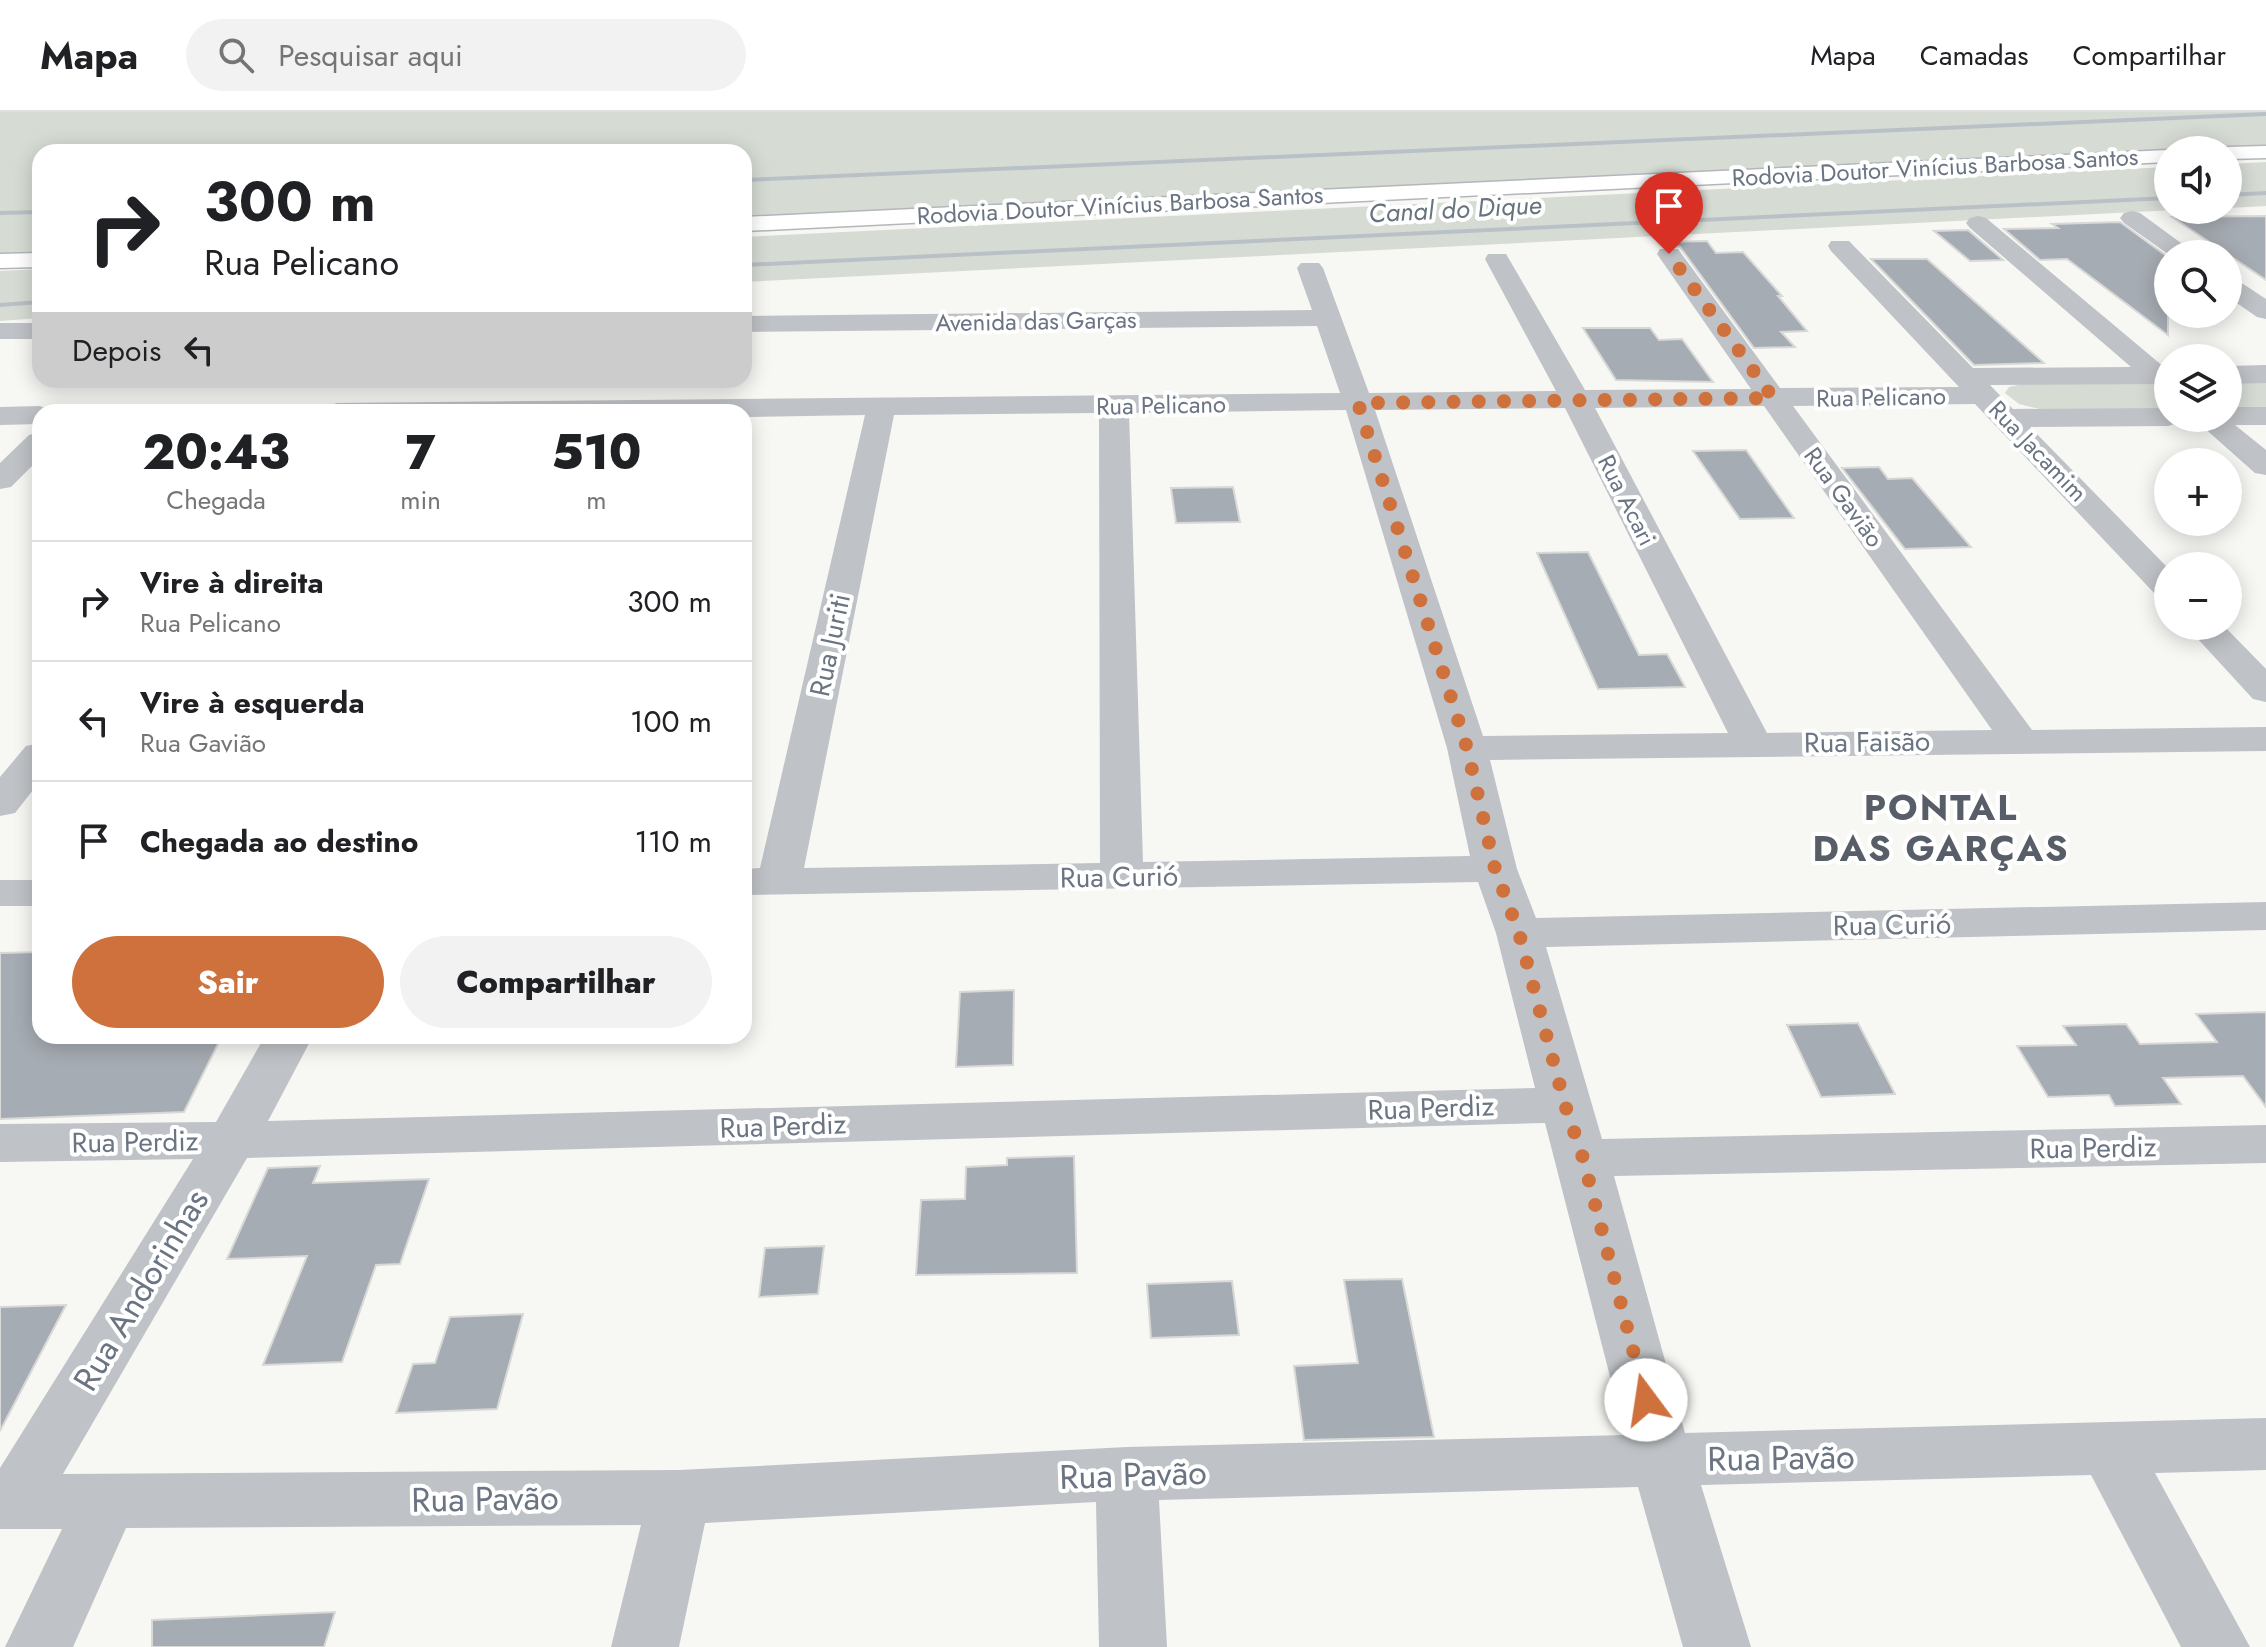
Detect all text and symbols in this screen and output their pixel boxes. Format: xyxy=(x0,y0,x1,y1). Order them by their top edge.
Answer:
search box xyxy=(186,19,746,91)
text: Mapa xyxy=(40,28,138,83)
icon: search xyxy=(214,33,258,77)
text: Pesquisar aqui xyxy=(278,34,463,77)
text: Mapa xyxy=(1810,35,1876,76)
text: Camadas xyxy=(1920,35,2028,76)
text: Compartilhar xyxy=(2072,35,2226,76)
map controls xyxy=(2154,136,2242,640)
button: sound xyxy=(2154,136,2242,224)
street label: Rodovia Doutor Vinícius Barbosa Santos xyxy=(1731,139,2139,195)
text: 300 m xyxy=(204,161,376,242)
pin xyxy=(1635,172,1703,254)
icon: right xyxy=(72,176,176,280)
street label: Rodovia Doutor Vinícius Barbosa Santos xyxy=(916,177,1324,233)
icon: arrive xyxy=(1647,184,1691,228)
water label: Canal do Dique xyxy=(1368,185,1542,233)
text: Rua Pelicano xyxy=(204,236,399,288)
button: search xyxy=(2154,240,2242,328)
street label: Avenida das Garças xyxy=(935,302,1137,340)
icon: left xyxy=(177,328,221,372)
text: Depois xyxy=(72,329,161,372)
button: layers xyxy=(2154,344,2242,432)
street label: Rua Pelicano xyxy=(1816,378,1946,416)
street label: Rua Pelicano xyxy=(1096,386,1226,424)
street label: Rua Jacamim xyxy=(1981,393,2095,509)
text: 20:43 xyxy=(142,418,290,487)
text: 7 xyxy=(406,418,436,487)
text: 510 xyxy=(551,418,641,487)
street label: Rua Gavião xyxy=(1796,440,1892,554)
street label: Rua Acari xyxy=(1589,448,1665,552)
button: + xyxy=(2154,448,2242,536)
text: Chegada xyxy=(166,481,266,519)
text: min xyxy=(400,481,441,519)
text: m xyxy=(586,481,607,519)
button: − xyxy=(2154,552,2242,640)
text: Vire à direita xyxy=(140,561,324,604)
icon: right xyxy=(72,579,116,623)
text: 300 m xyxy=(627,580,712,623)
street label: Rua Juriti xyxy=(799,590,861,700)
text: Rua Pelicano xyxy=(140,604,281,642)
text: Vire à esquerda xyxy=(140,681,365,724)
icon: left xyxy=(72,699,116,743)
text: 100 m xyxy=(630,700,712,743)
street label: Rua Faisão xyxy=(1803,720,1931,764)
text: Rua Gavião xyxy=(140,724,266,762)
district label: PONTAL DAS GARÇAS xyxy=(1812,781,2070,874)
icon: arrive xyxy=(72,819,116,863)
text: Chegada ao destino xyxy=(140,820,418,863)
text: 110 m xyxy=(635,820,712,863)
street label: Rua Curió xyxy=(1059,855,1179,899)
street label: Rua Curió xyxy=(1832,903,1952,947)
button: Sair xyxy=(72,936,384,1028)
button: Compartilhar xyxy=(400,936,712,1028)
street label: Rua Perdiz xyxy=(1367,1085,1495,1131)
street label: Rua Perdiz xyxy=(719,1103,847,1149)
street label: Rua Perdiz xyxy=(71,1120,199,1164)
street label: Rua Perdiz xyxy=(2029,1126,2157,1170)
street label: Rua Andorinhas xyxy=(61,1180,221,1400)
position arrow xyxy=(1604,1358,1688,1442)
street label: Rua Pavão xyxy=(1707,1432,1855,1484)
street label: Rua Pavão xyxy=(1059,1448,1207,1502)
street label: Rua Pavão xyxy=(411,1473,559,1525)

